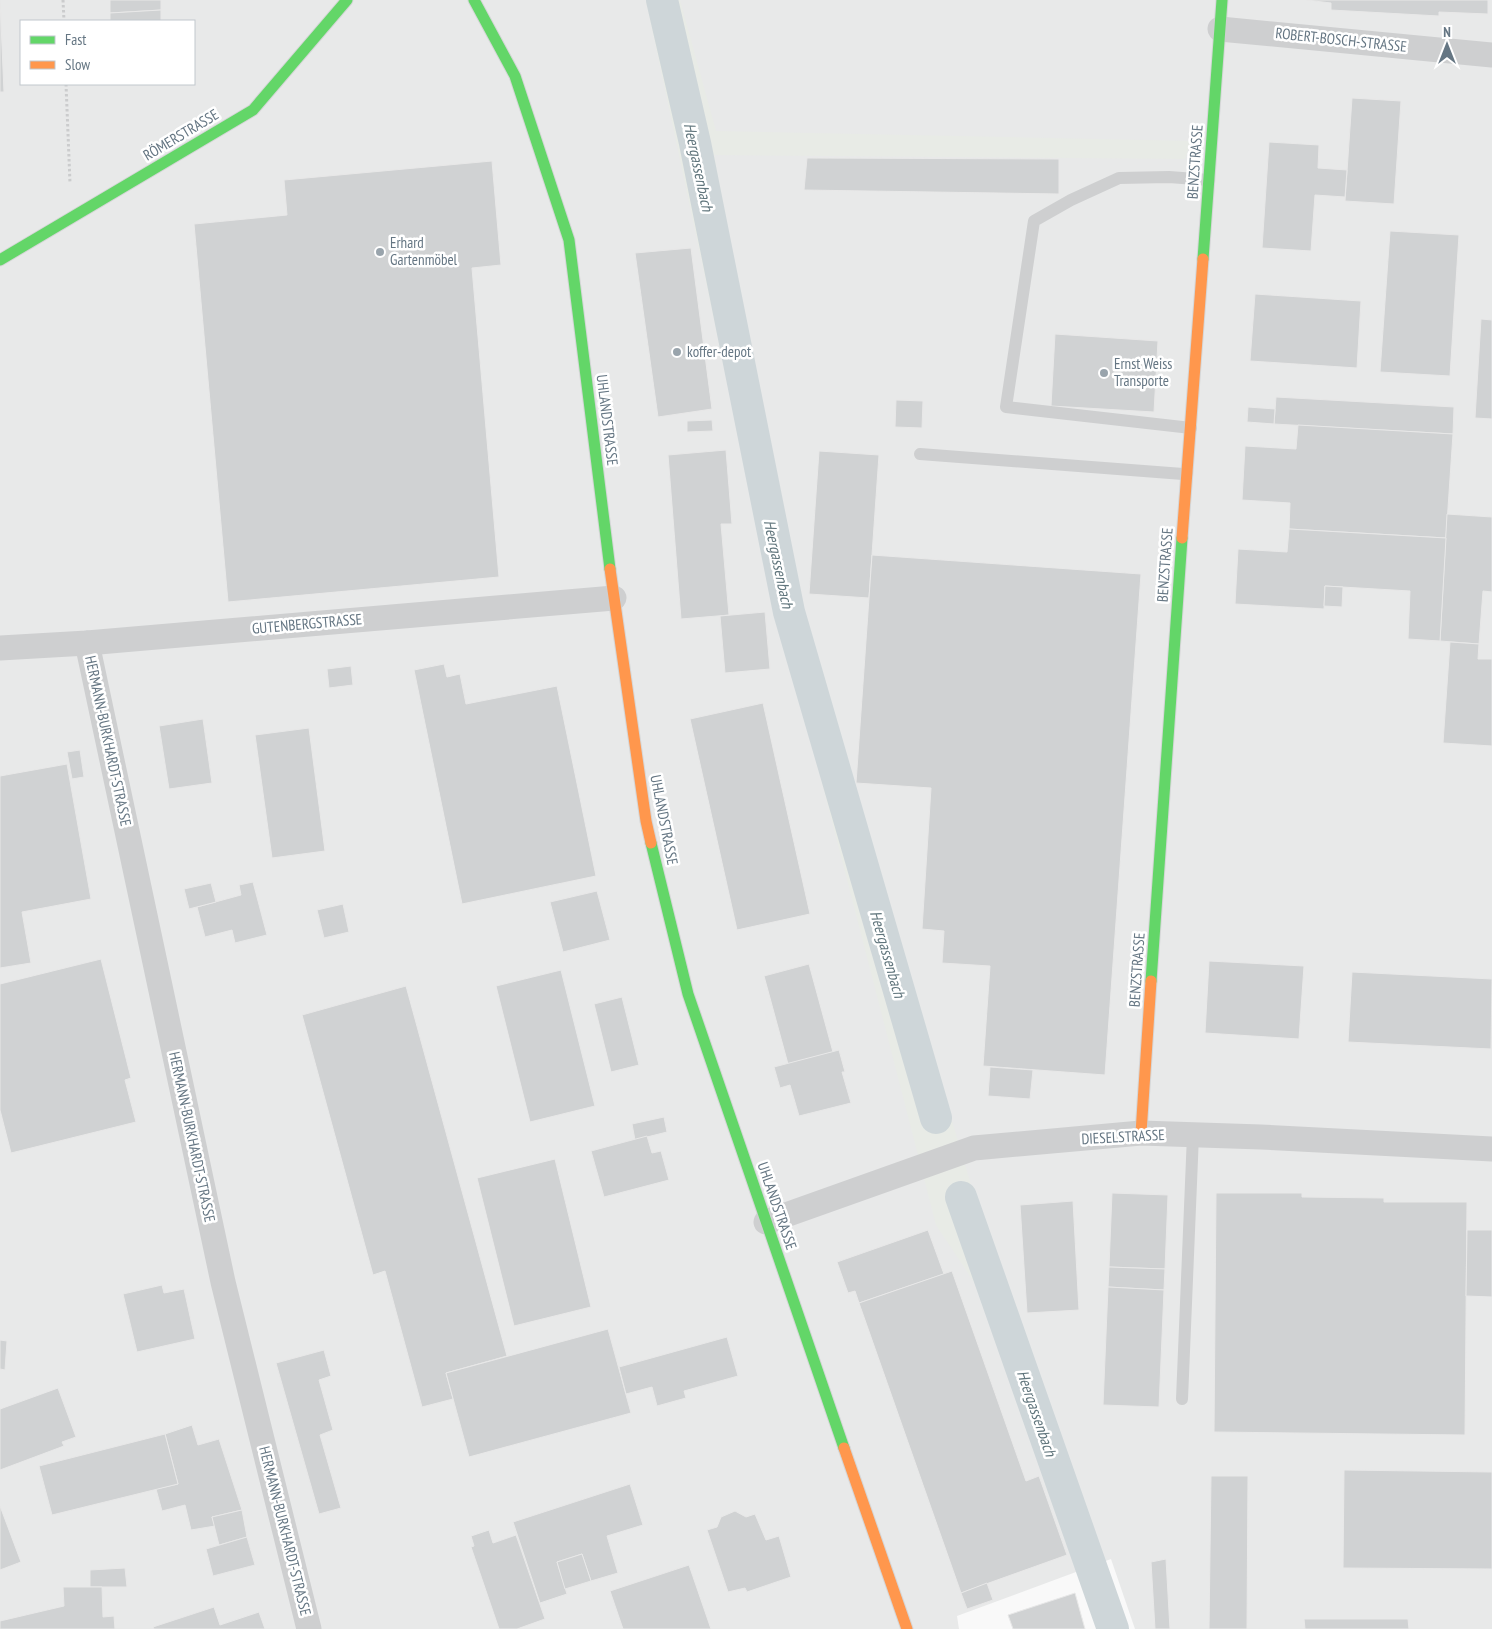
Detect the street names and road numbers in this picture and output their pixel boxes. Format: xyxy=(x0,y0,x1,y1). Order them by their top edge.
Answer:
street label: ROBERT-BOSCH-STRASSE xyxy=(1274,23,1408,56)
street label: RÖMERSTRASSE xyxy=(140,105,222,164)
street label: BENZSTRASSE xyxy=(1182,124,1207,200)
street label: UHLANDSTRASSE xyxy=(592,373,623,467)
street label: BENZSTRASSE xyxy=(1152,527,1177,603)
street label: GUTENBERGSTRASSE xyxy=(251,609,363,638)
street label: HERMANN-BURKHARDT-STRASSE xyxy=(81,654,136,828)
street label: UHLANDSTRASSE xyxy=(646,773,683,867)
street label: BENZSTRASSE xyxy=(1124,932,1149,1008)
street label: HERMANN-BURKHARDT-STRASSE xyxy=(165,1050,220,1224)
street label: DIESELSTRASSE xyxy=(1081,1125,1165,1148)
street label: UHLANDSTRASSE xyxy=(754,1159,801,1252)
street label: HERMANN-BURKHARDT-STRASSE xyxy=(255,1444,316,1618)

